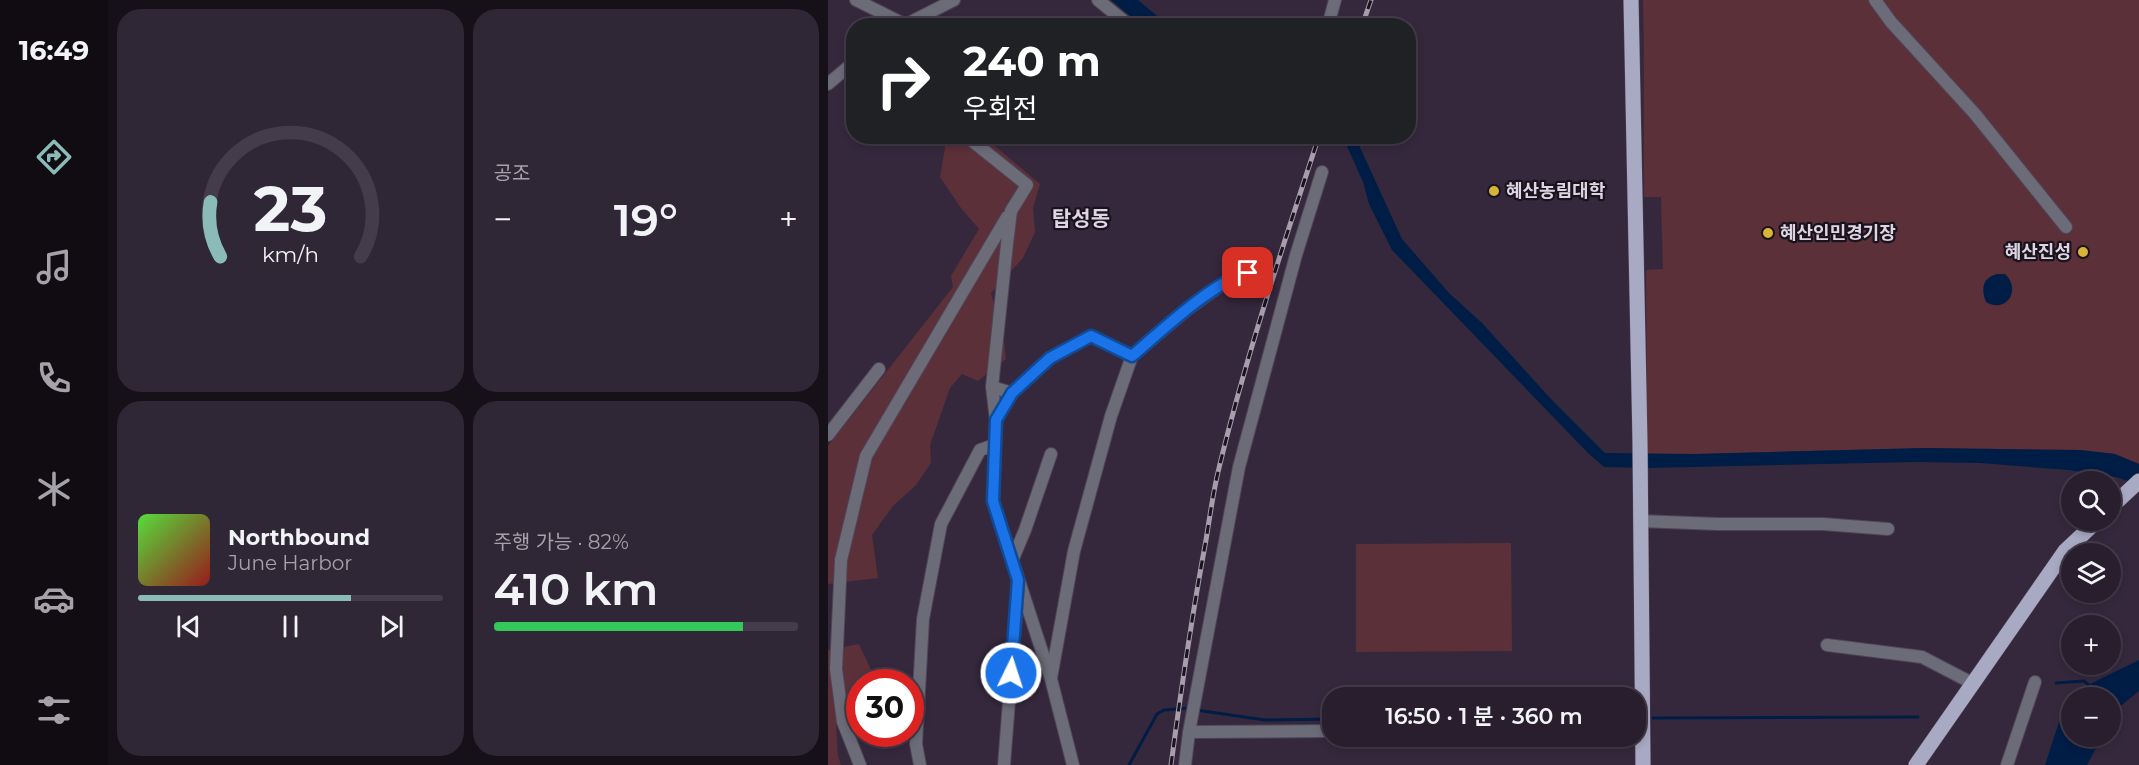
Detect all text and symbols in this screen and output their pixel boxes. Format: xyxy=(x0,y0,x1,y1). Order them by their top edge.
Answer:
text: 16:49 xyxy=(19,34,89,67)
text: 240 m xyxy=(963,35,1101,87)
icon: right xyxy=(864,42,942,120)
text: 우회전 xyxy=(963,92,1038,125)
icon: directions xyxy=(33,136,75,178)
text: 공조 xyxy=(494,161,530,185)
text: 23 xyxy=(253,171,327,247)
place label: 혜산농림대학 xyxy=(1506,180,1606,202)
marker: 혜산농림대학 xyxy=(1487,184,1501,198)
text: 19° xyxy=(614,192,678,247)
text: − xyxy=(494,199,512,239)
text: + xyxy=(779,199,798,239)
district label: 탑성동 xyxy=(1052,206,1110,231)
place label: 혜산인민경기장 xyxy=(1780,222,1896,244)
marker: 혜산인민경기장 xyxy=(1761,226,1775,240)
place label: 혜산진성 xyxy=(2005,241,2071,263)
text: km/h xyxy=(262,242,319,268)
marker: 혜산진성 xyxy=(2076,245,2090,259)
icon: music xyxy=(33,246,75,288)
pin xyxy=(1222,247,1273,298)
icon: arrive xyxy=(1231,256,1264,289)
icon: phone xyxy=(33,357,75,399)
icon: climate xyxy=(33,468,75,510)
map controls xyxy=(2061,471,2121,747)
button: search xyxy=(2061,471,2121,531)
text: Northbound xyxy=(228,524,370,551)
text: 주행 가능 · 82% xyxy=(494,530,629,554)
button: layers xyxy=(2061,543,2121,603)
text: June Harbor xyxy=(228,551,352,575)
text: 410 km xyxy=(494,561,659,616)
icon: car xyxy=(33,578,75,620)
icon: previous xyxy=(172,610,205,643)
icon: pause xyxy=(274,610,307,643)
icon: next xyxy=(375,610,408,643)
button: + xyxy=(2061,615,2121,675)
position arrow xyxy=(979,641,1043,705)
speed limit sign: 30 xyxy=(846,669,924,747)
button: − xyxy=(2061,687,2121,747)
icon: filters xyxy=(33,689,75,731)
text: 16:50 · 1 분 · 360 m xyxy=(1385,703,1583,730)

